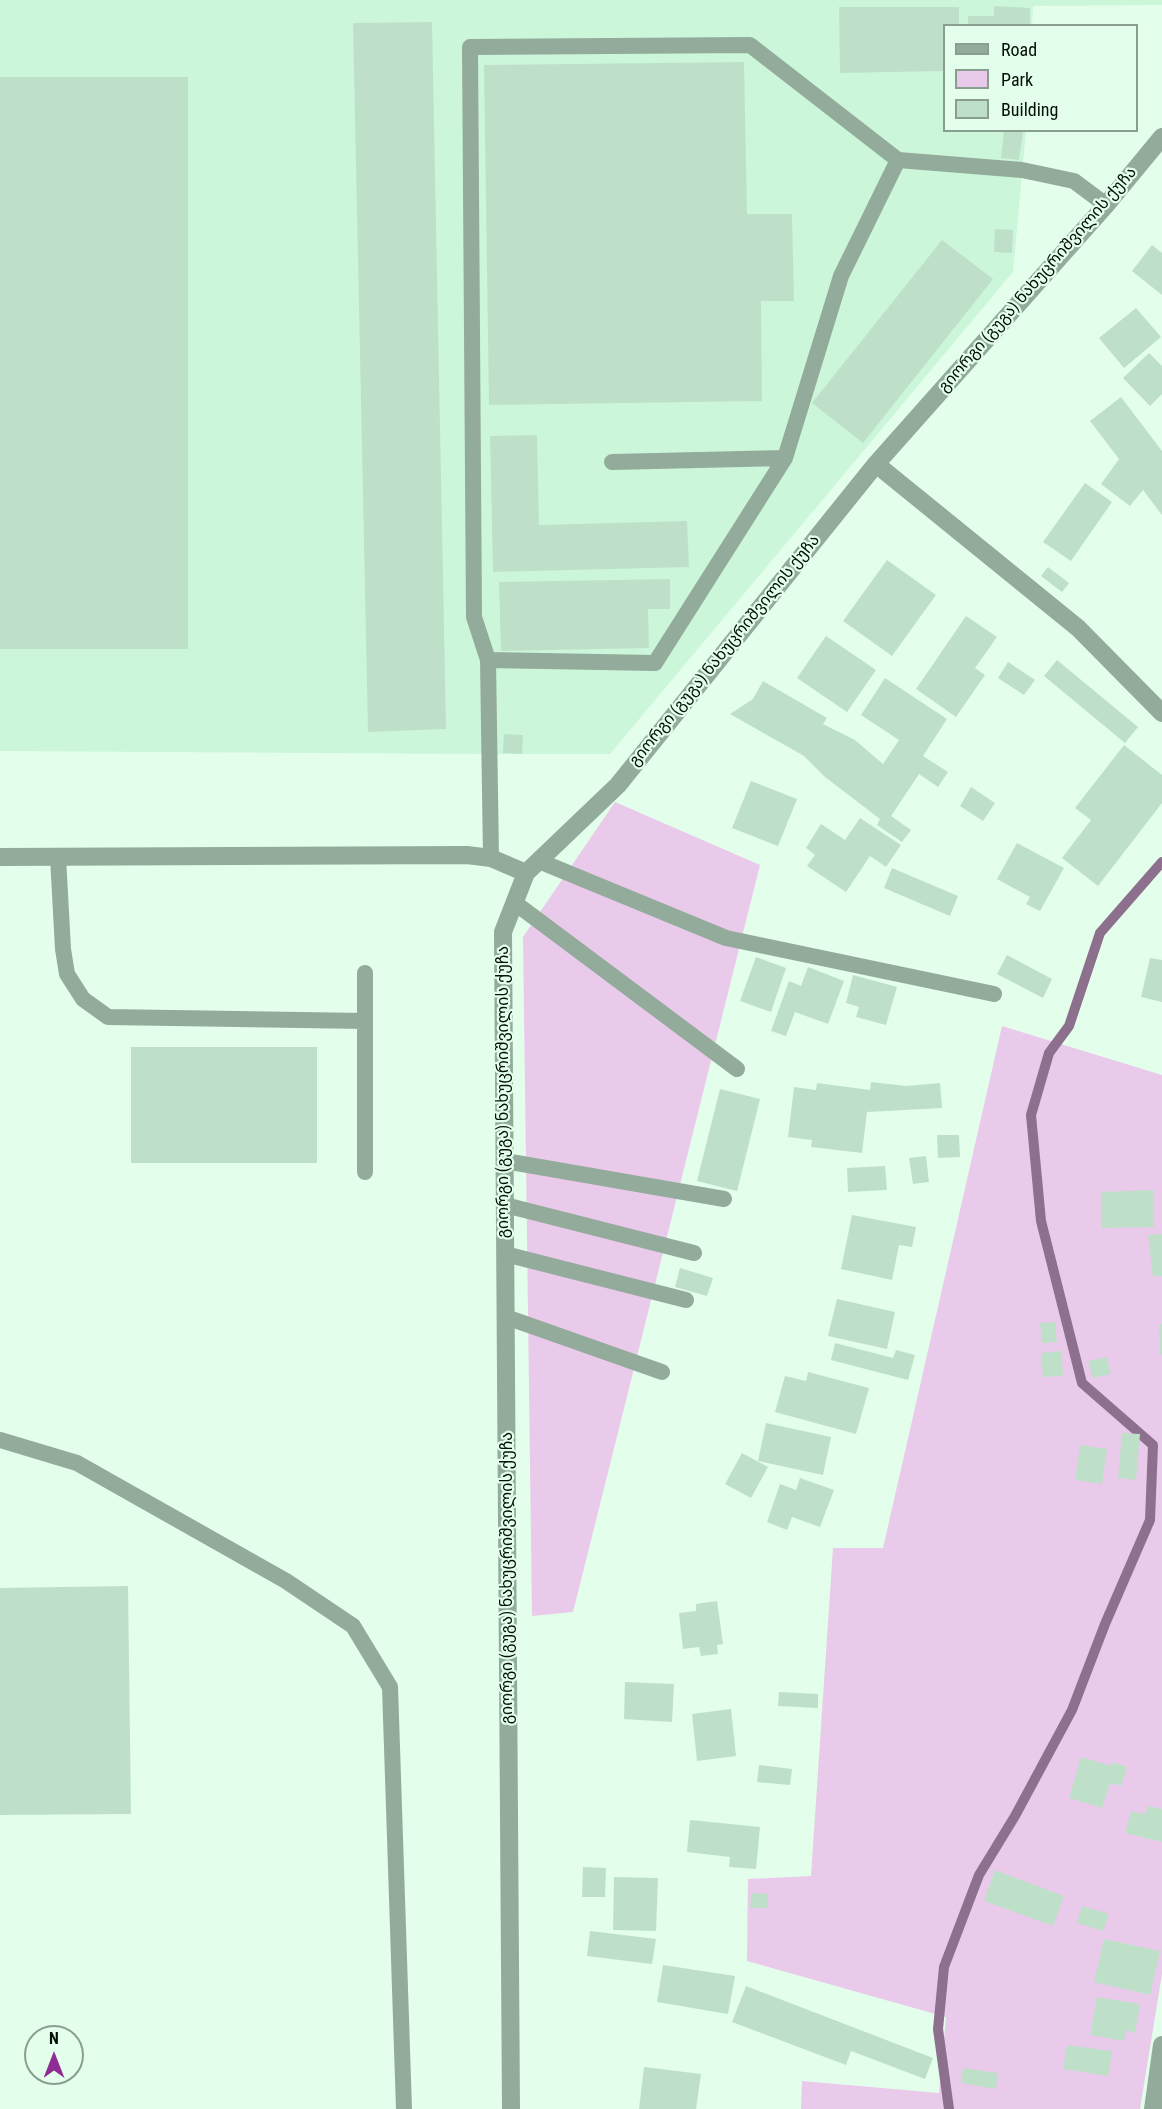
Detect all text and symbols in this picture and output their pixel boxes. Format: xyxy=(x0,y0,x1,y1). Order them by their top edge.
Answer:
legend xyxy=(943,24,1138,132)
text: Road xyxy=(1001,39,1037,60)
text: Park xyxy=(1001,69,1033,90)
text: Building xyxy=(1001,99,1058,120)
street label: გიორგი (გუგა) ნახუცრიშვილის ქუჩა xyxy=(935,163,1141,397)
street label: გიორგი (გუგა) ნახუცრიშვილის ქუჩა xyxy=(626,531,824,771)
street label: გიორგი (გუგა) ნახუცრიშვილის ქუჩა xyxy=(494,946,514,1238)
street label: გიორგი (გუგა) ნახუცრიშვილის ქუჩა xyxy=(498,1432,518,1724)
north arrow xyxy=(24,2025,84,2085)
text: N xyxy=(49,2029,59,2048)

